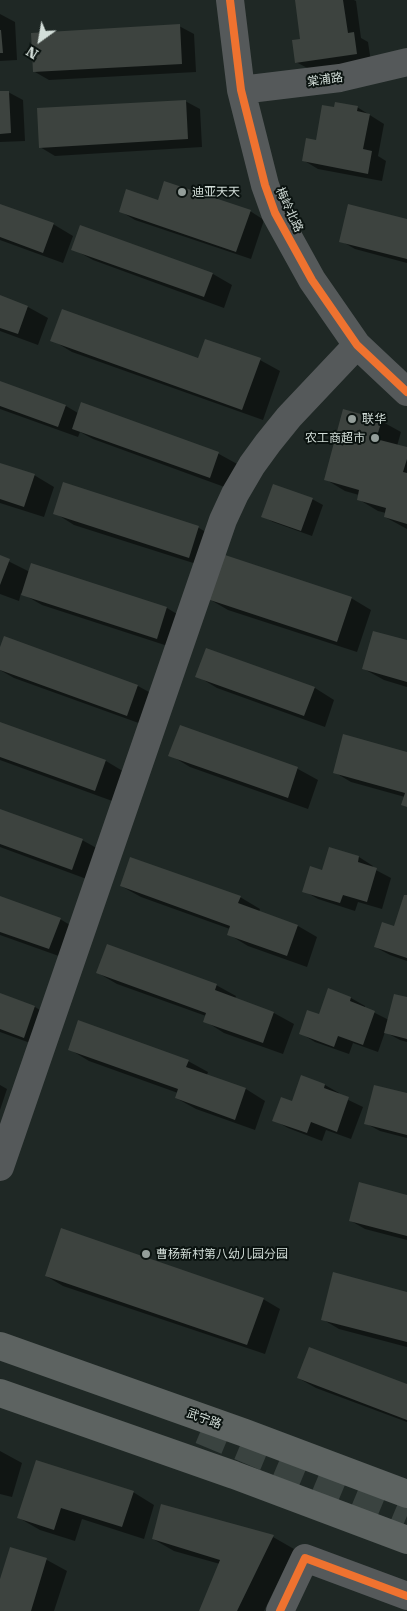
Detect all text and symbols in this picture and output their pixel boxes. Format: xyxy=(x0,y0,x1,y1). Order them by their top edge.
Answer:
north arrow xyxy=(15,15,65,65)
text: N xyxy=(23,43,41,62)
street label: 棠浦路 xyxy=(306,70,344,90)
place label: 迪亚天天 xyxy=(192,185,240,199)
street label: 梅岭北路 xyxy=(272,185,306,235)
marker: 迪亚天天 xyxy=(176,186,188,198)
place label: 联华 xyxy=(362,412,386,426)
marker: 联华 xyxy=(346,413,358,425)
place label: 农工商超市 xyxy=(305,431,365,445)
marker: 农工商超市 xyxy=(369,432,381,444)
place label: 曹杨新村第八幼儿园分园 xyxy=(156,1247,288,1261)
marker: 曹杨新村第八幼儿园分园 xyxy=(140,1248,152,1260)
street label: 武宁路 xyxy=(185,1406,223,1432)

